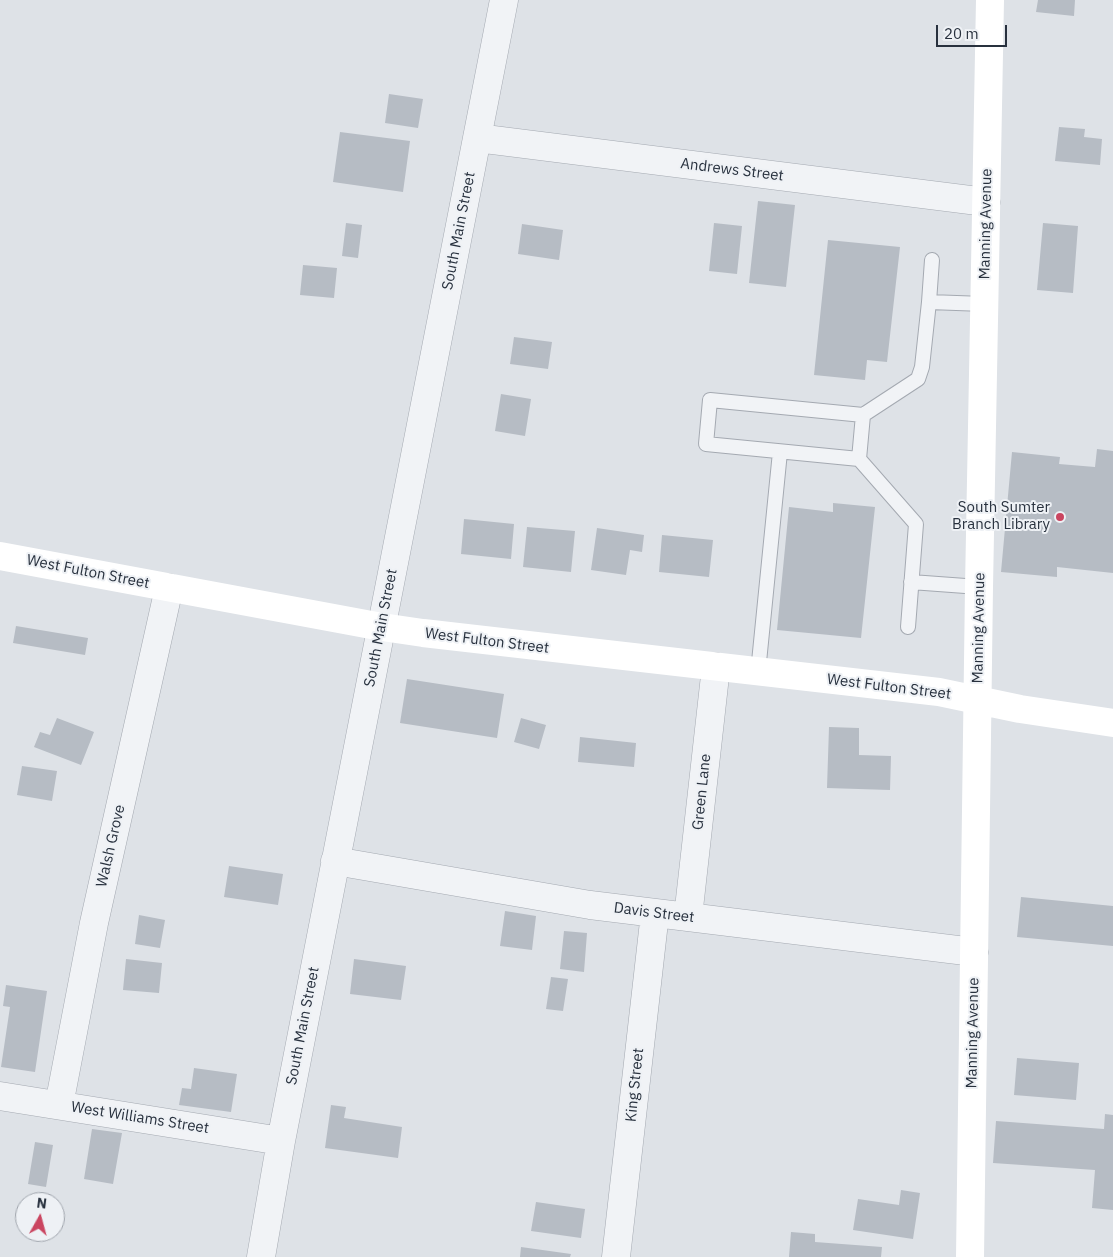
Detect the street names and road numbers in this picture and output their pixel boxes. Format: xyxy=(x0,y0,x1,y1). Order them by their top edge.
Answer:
street label: Andrews Street xyxy=(679,155,785,185)
street label: Manning Avenue xyxy=(976,168,996,280)
street label: South Main Street xyxy=(439,170,479,292)
street label: West Fulton Street xyxy=(25,551,151,593)
street label: South Main Street xyxy=(361,567,401,689)
street label: Manning Avenue xyxy=(969,572,989,684)
street label: West Fulton Street xyxy=(424,624,550,658)
street label: West Fulton Street xyxy=(826,670,952,704)
street label: Green Lane xyxy=(689,753,715,831)
street label: Walsh Grove xyxy=(93,803,129,889)
street label: Davis Street xyxy=(613,899,695,927)
street label: South Main Street xyxy=(283,965,323,1087)
street label: Manning Avenue xyxy=(963,977,983,1089)
street label: King Street xyxy=(622,1047,648,1123)
street label: West Williams Street xyxy=(70,1098,210,1138)

